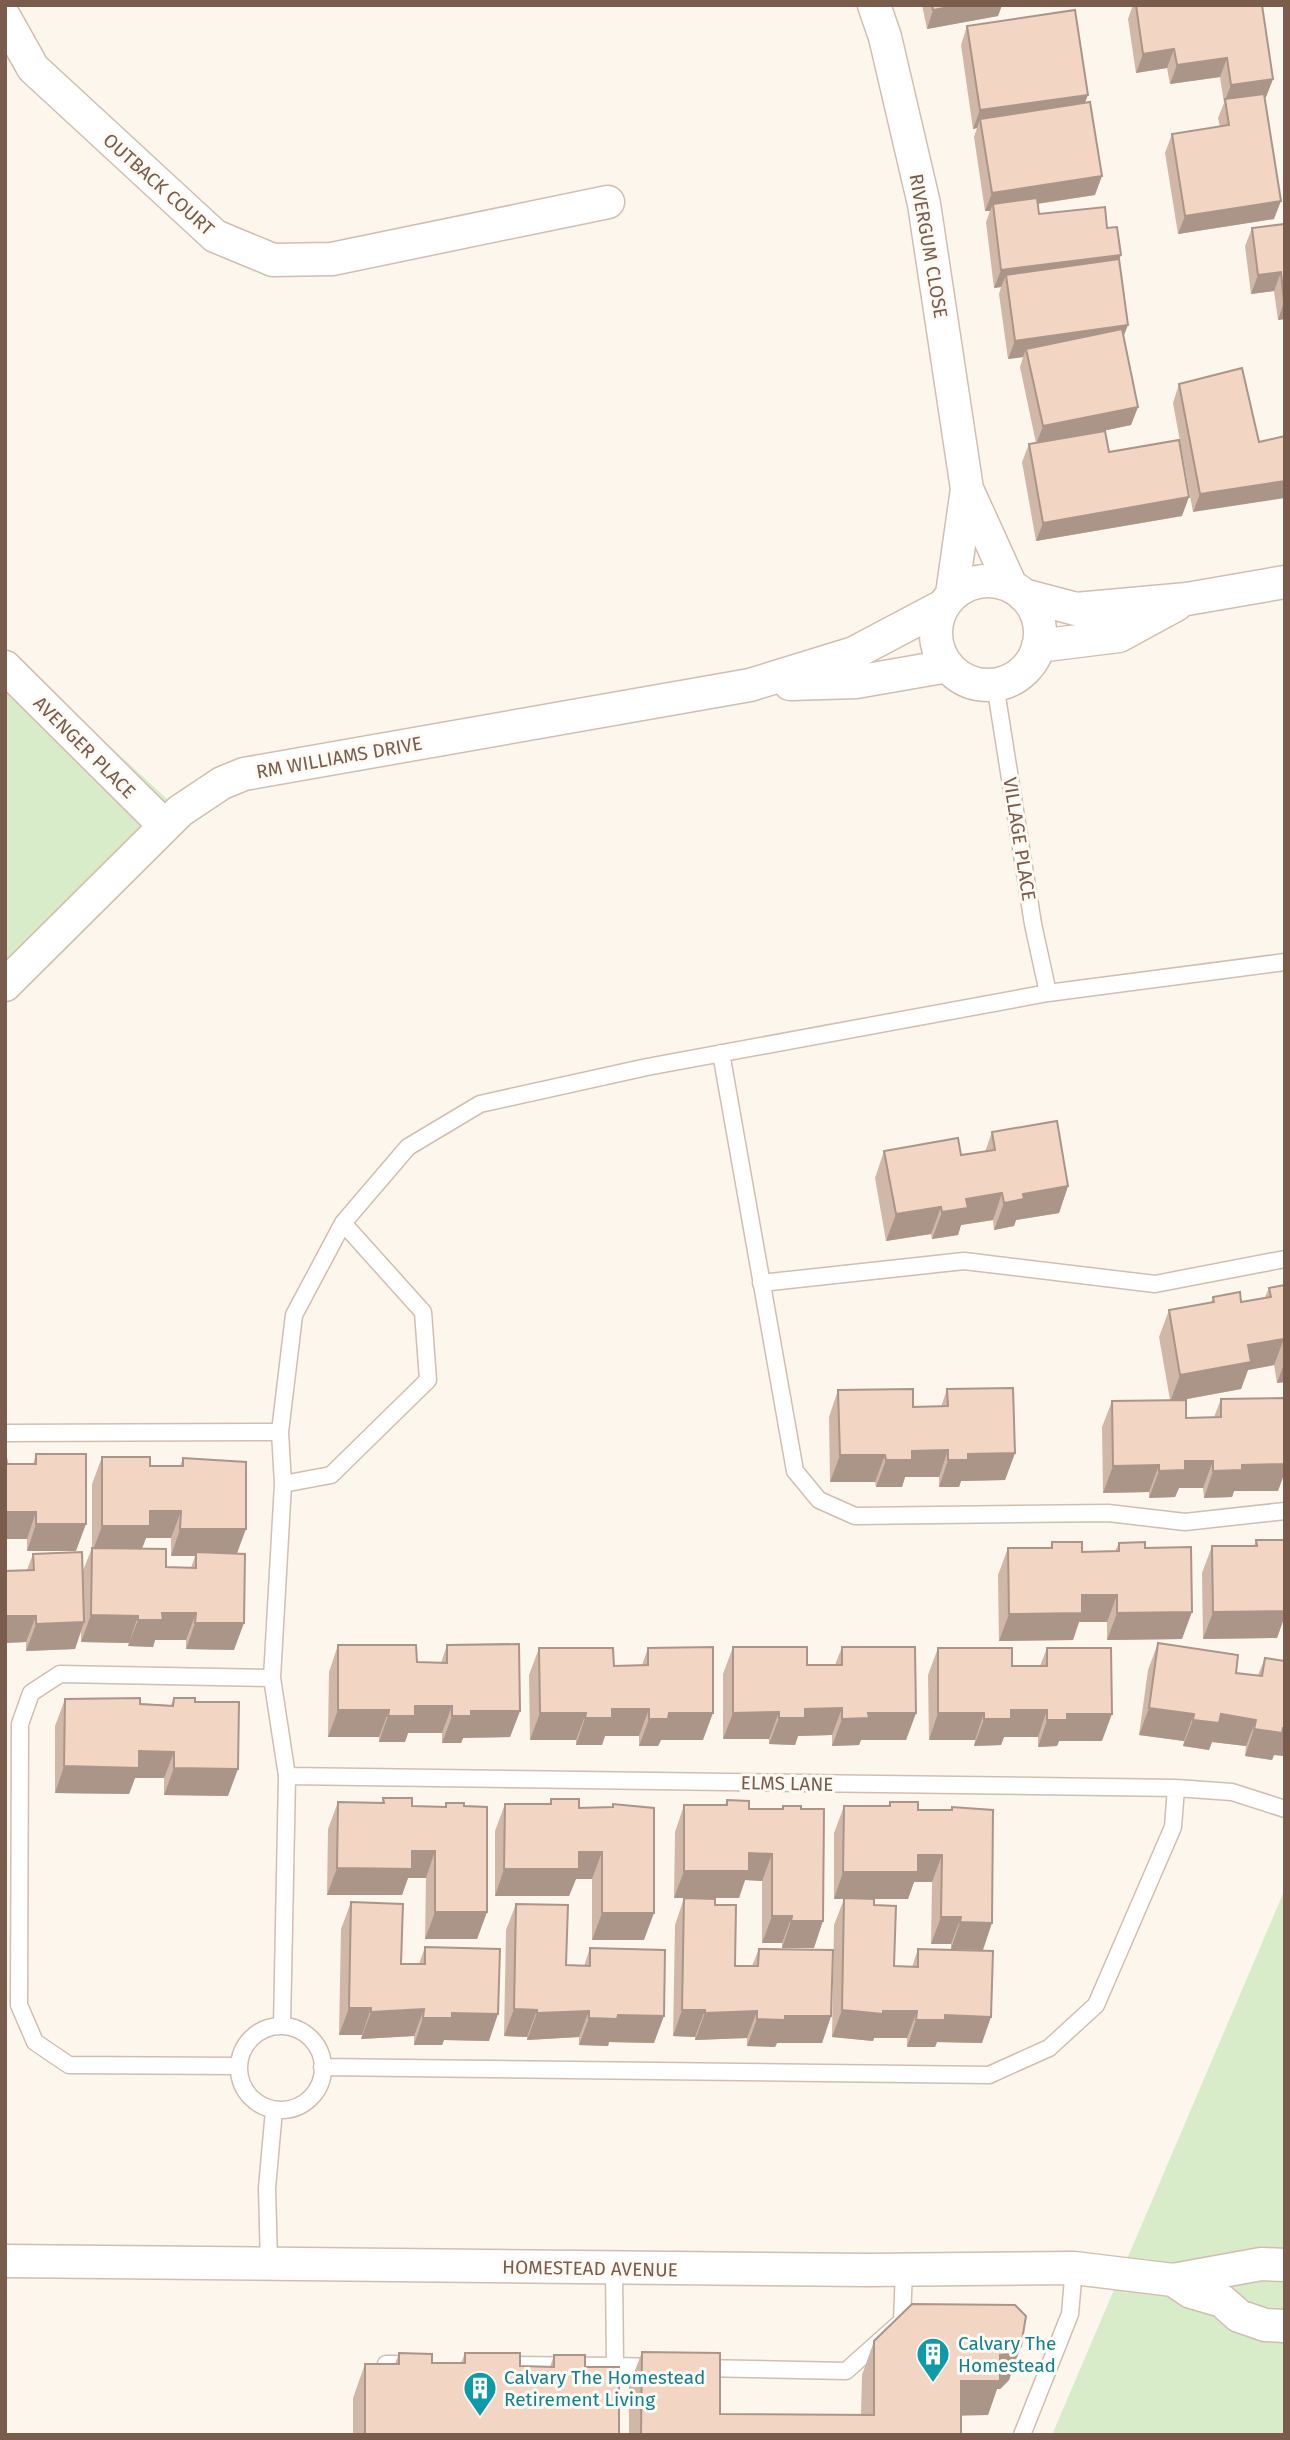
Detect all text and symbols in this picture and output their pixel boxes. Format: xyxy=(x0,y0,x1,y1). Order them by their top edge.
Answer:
street label: OUTBACK COURT xyxy=(98,128,219,240)
street label: RIVERGUM CLOSE xyxy=(904,172,953,320)
street label: AVENGER PLACE xyxy=(29,691,141,803)
street label: RM WILLIAMS DRIVE xyxy=(254,732,424,783)
street label: VILLAGE PLACE xyxy=(998,776,1041,903)
street label: ELMS LANE xyxy=(740,1771,834,1796)
street label: HOMESTEAD AVENUE xyxy=(502,2255,678,2282)
place label: Calvary The Homestead xyxy=(958,2332,1056,2377)
building icon: Calvary The Homestead xyxy=(914,2335,952,2384)
place label: Calvary The Homestead Retirement Living xyxy=(504,2366,705,2411)
building icon: Calvary The Homestead Retirement Living xyxy=(461,2369,499,2418)

